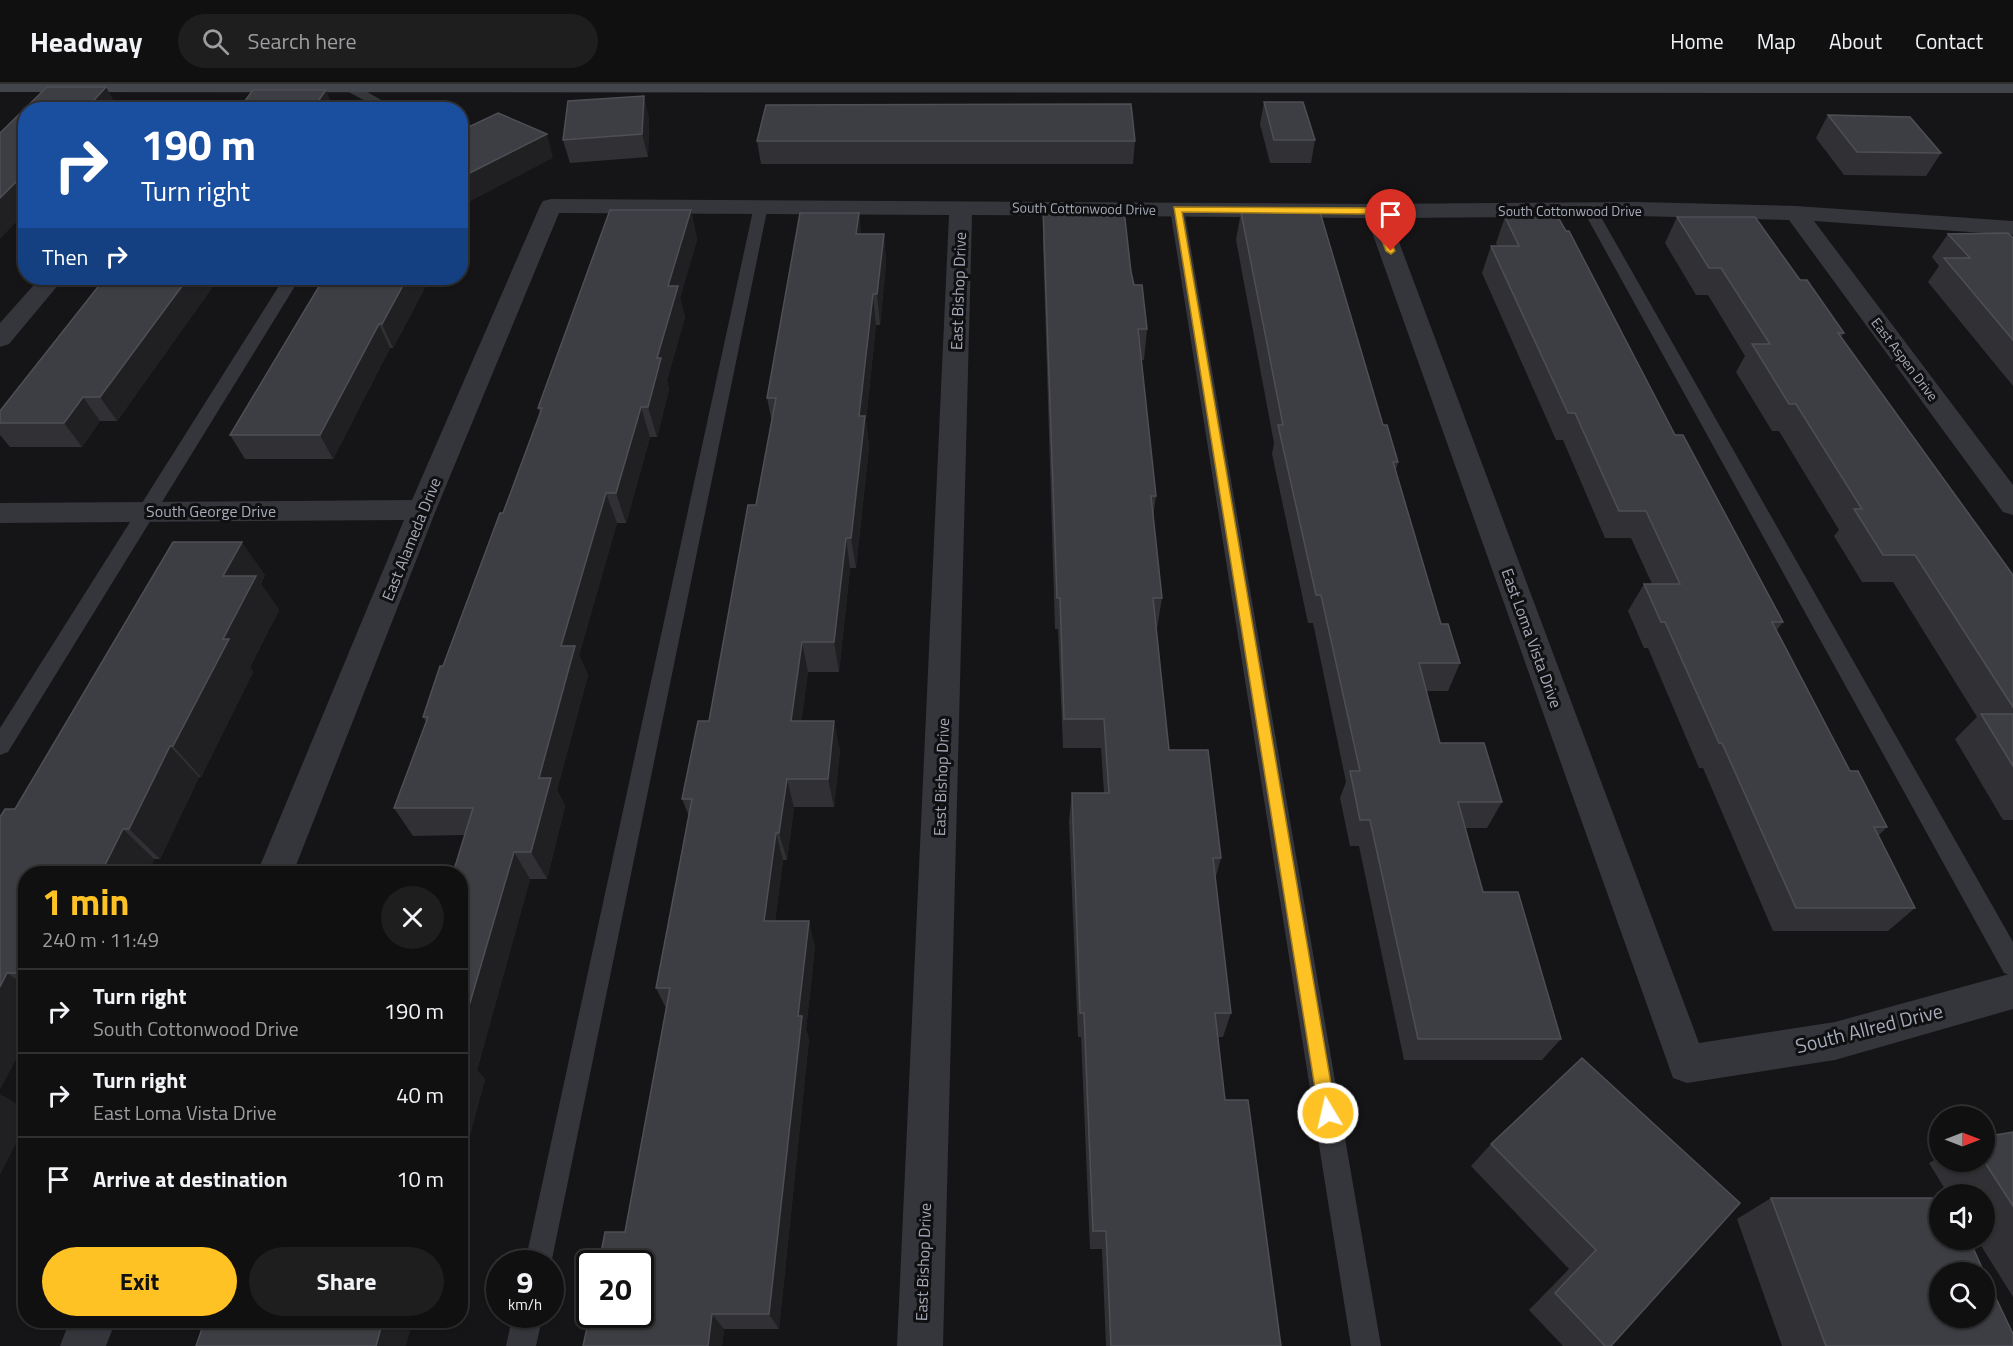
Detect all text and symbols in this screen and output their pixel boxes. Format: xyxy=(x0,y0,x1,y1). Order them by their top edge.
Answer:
search box xyxy=(178,14,598,68)
text: Headway xyxy=(30,20,142,63)
text: Search here xyxy=(247,24,357,58)
icon: search xyxy=(199,25,232,58)
text: Home xyxy=(1670,25,1724,57)
text: Map xyxy=(1757,25,1796,57)
text: About xyxy=(1829,25,1882,57)
text: Contact xyxy=(1915,25,1983,57)
text: 190 m xyxy=(141,112,256,176)
icon: right xyxy=(42,126,120,204)
text: Turn right xyxy=(141,170,250,211)
pin xyxy=(1365,189,1416,251)
street label: South Cottonwood Drive xyxy=(1012,196,1156,220)
icon: arrive xyxy=(1374,198,1407,231)
street label: South Cottonwood Drive xyxy=(1498,200,1642,221)
street label: East Bishop Drive xyxy=(944,232,972,350)
text: Then xyxy=(42,240,88,274)
icon: right xyxy=(100,240,133,273)
street label: East Aspen Drive xyxy=(1867,313,1943,405)
street label: East Alameda Drive xyxy=(375,474,447,604)
street label: South George Drive xyxy=(146,499,276,523)
street label: East Loma Vista Drive xyxy=(1496,565,1568,711)
street label: East Bishop Drive xyxy=(927,718,955,836)
text: 1 min xyxy=(42,874,129,929)
button: close xyxy=(381,886,444,949)
text: 240 m · 11:49 xyxy=(42,924,159,955)
text: Turn right xyxy=(93,979,187,1013)
text: 190 m xyxy=(384,994,444,1028)
icon: right xyxy=(42,995,75,1028)
street label: South Allred Drive xyxy=(1792,995,1946,1061)
text: South Cottonwood Drive xyxy=(93,1013,299,1044)
text: Turn right xyxy=(93,1063,187,1097)
text: 40 m xyxy=(396,1078,444,1112)
icon: right xyxy=(42,1079,75,1112)
position arrow xyxy=(1296,1081,1360,1145)
text: East Loma Vista Drive xyxy=(93,1097,276,1128)
north arrow xyxy=(1929,1106,1995,1172)
map controls xyxy=(1929,1106,1995,1328)
text: Arrive at destination xyxy=(93,1162,288,1196)
text: 10 m xyxy=(396,1162,444,1196)
icon: arrive xyxy=(42,1163,75,1196)
button: sound xyxy=(1929,1184,1995,1250)
street label: East Bishop Drive xyxy=(909,1203,937,1321)
button: Exit xyxy=(42,1247,237,1316)
button: Share xyxy=(249,1247,444,1316)
speed limit sign: 20 xyxy=(576,1250,654,1328)
text: 9 xyxy=(517,1259,533,1305)
button: search xyxy=(1929,1262,1995,1328)
text: km/h xyxy=(508,1293,542,1316)

